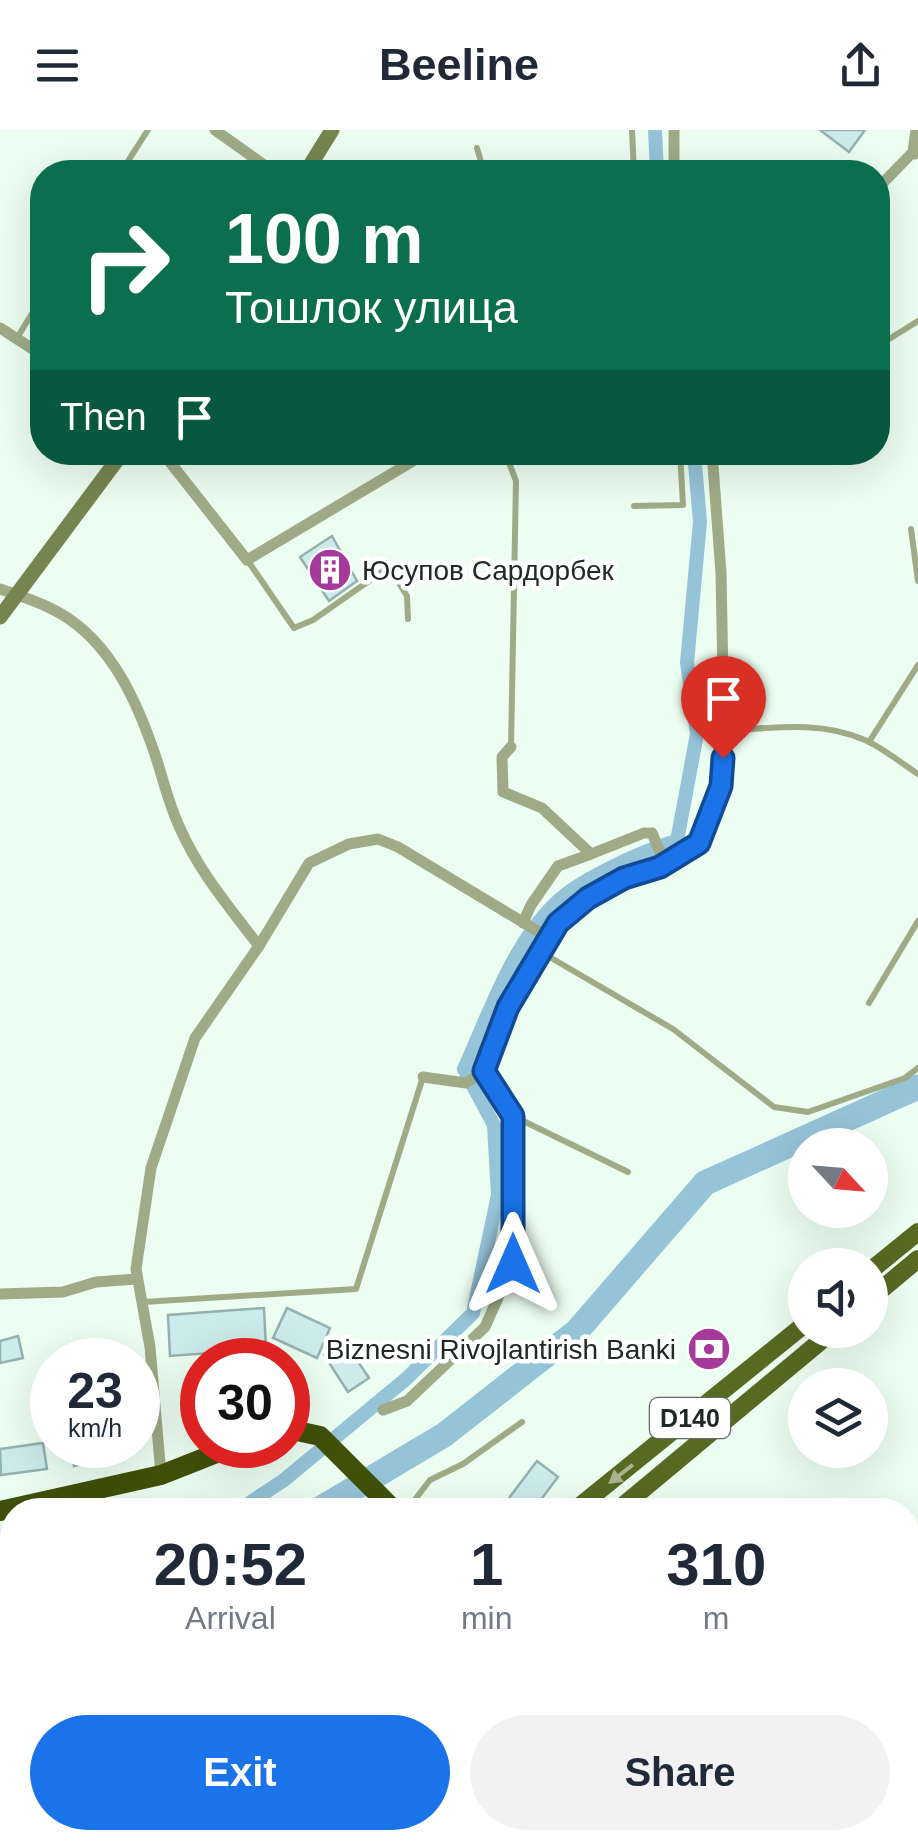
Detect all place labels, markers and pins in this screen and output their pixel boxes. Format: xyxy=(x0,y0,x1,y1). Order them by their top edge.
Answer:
building icon: Юсупов Сардорбек xyxy=(307,547,353,593)
place label: Юсупов Сардорбек xyxy=(362,555,614,586)
pin xyxy=(681,656,766,759)
bank icon: Biznesni Rivojlantirish Banki xyxy=(686,1326,732,1372)
place label: Biznesni Rivojlantirish Banki xyxy=(326,1334,676,1365)

